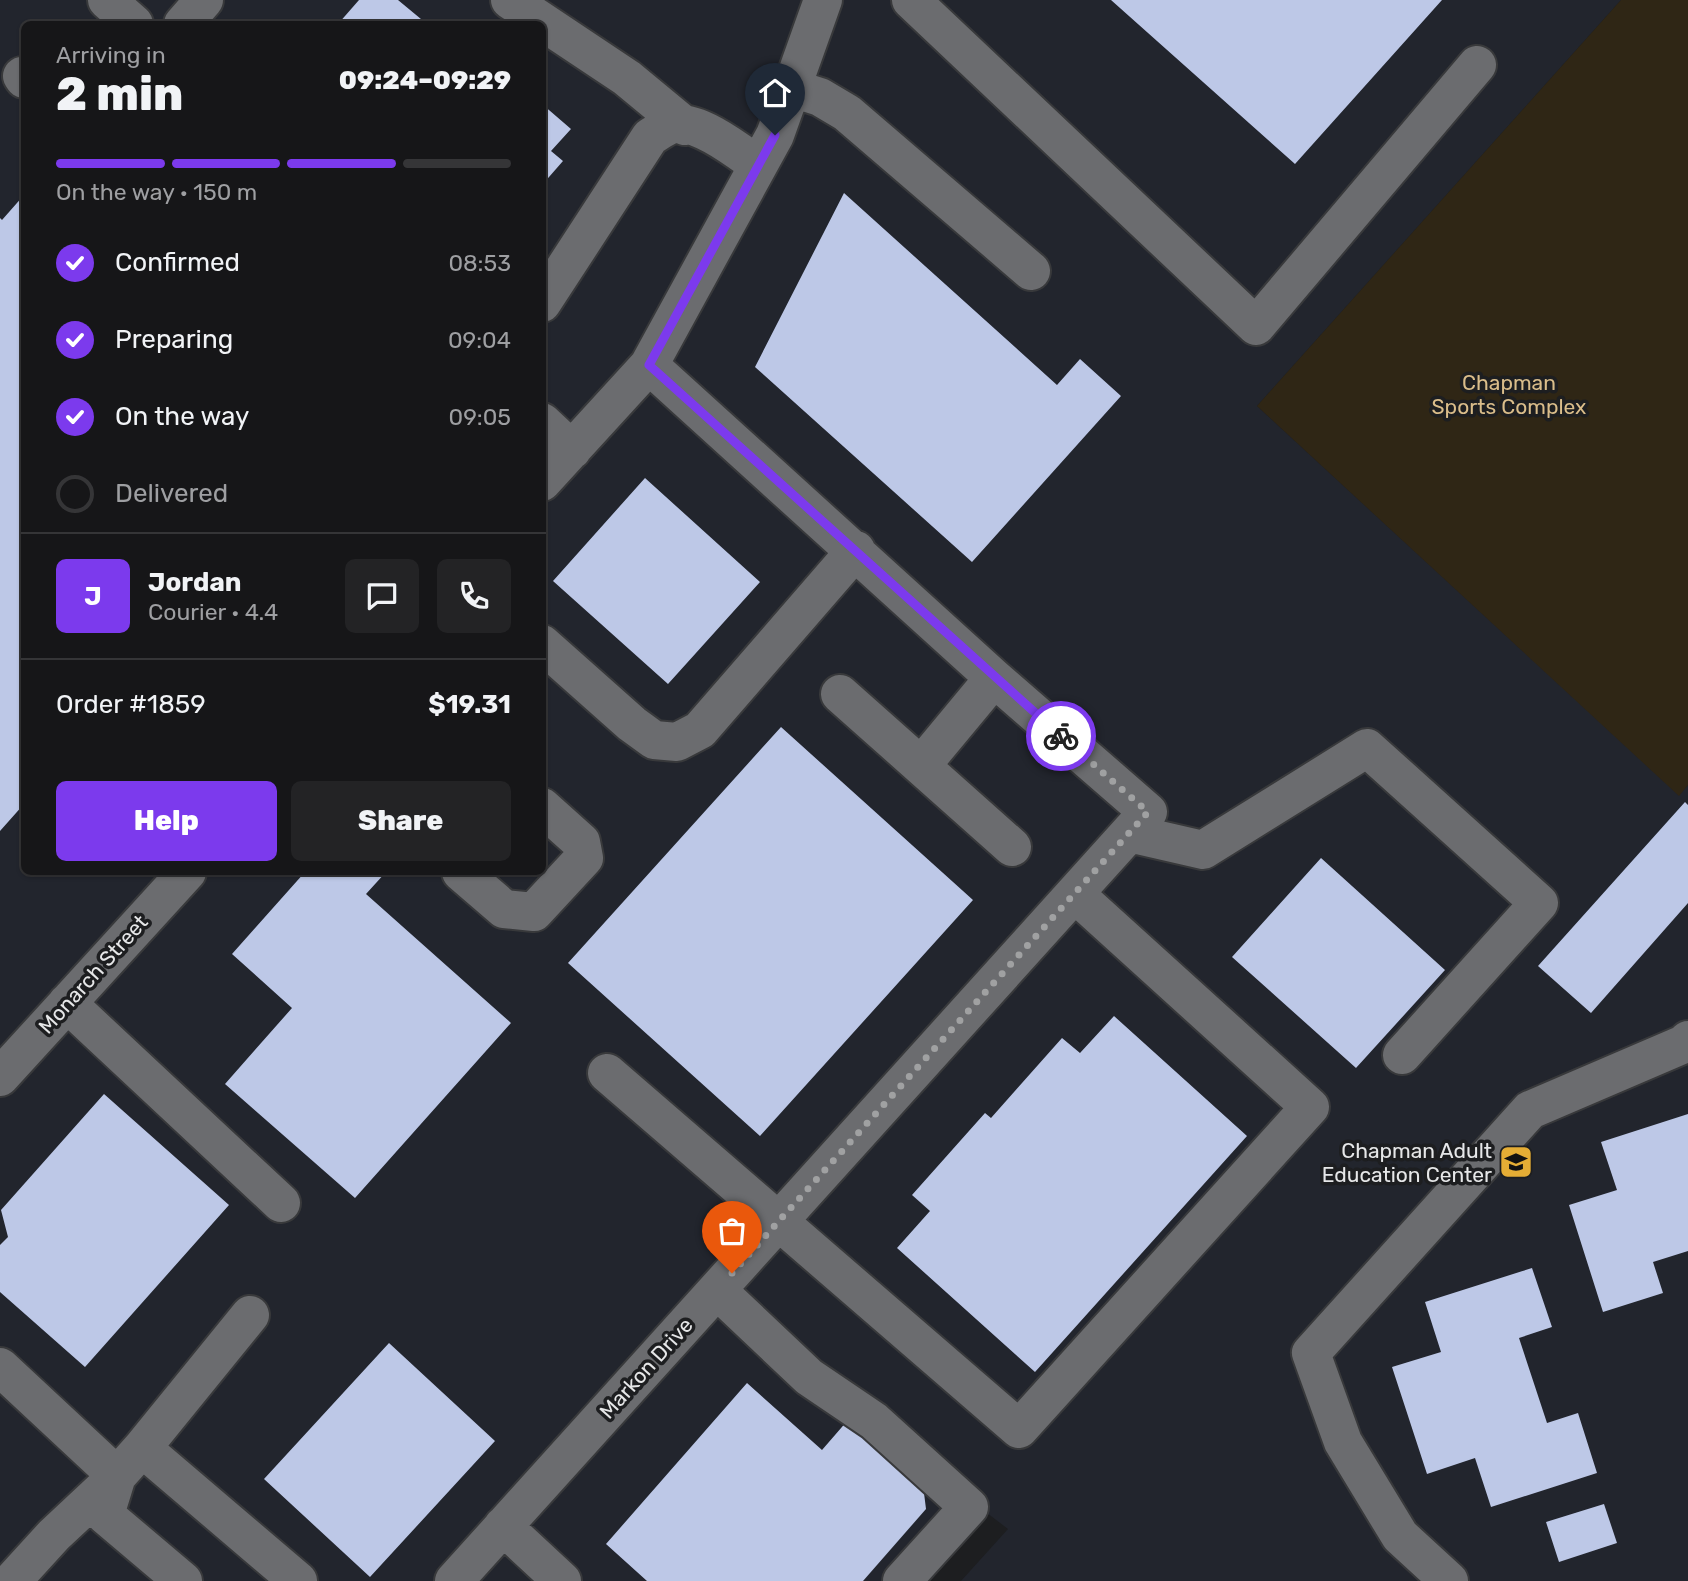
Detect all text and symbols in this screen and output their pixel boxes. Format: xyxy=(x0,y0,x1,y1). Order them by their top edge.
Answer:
text: Arriving in xyxy=(56,41,166,69)
pin xyxy=(745,63,805,135)
text: 09:24–09:29 xyxy=(339,65,511,96)
text: 2 min xyxy=(56,67,183,122)
icon: home xyxy=(756,74,794,112)
text: On the way · 150 m xyxy=(56,178,257,206)
icon: check xyxy=(56,244,94,282)
text: Confirmed xyxy=(115,247,240,278)
text: 08:53 xyxy=(448,249,511,277)
icon: check xyxy=(56,321,94,359)
text: Preparing xyxy=(115,324,233,355)
text: 09:04 xyxy=(448,326,511,354)
park label: Chapman Sports Complex xyxy=(1432,370,1586,419)
icon: check xyxy=(56,398,94,436)
text: On the way xyxy=(115,401,249,432)
text: 09:05 xyxy=(449,403,511,431)
text: Delivered xyxy=(115,478,228,509)
button: chat xyxy=(345,559,419,633)
button: phone xyxy=(437,559,511,633)
text: Jordan xyxy=(148,567,241,598)
text: J xyxy=(84,581,102,612)
text: Courier · 4.4 xyxy=(148,598,278,626)
text: Order #1859 xyxy=(56,689,206,720)
text: $19.31 xyxy=(428,689,511,720)
courier xyxy=(1026,701,1096,771)
icon: bike xyxy=(1042,717,1080,755)
button: Help xyxy=(56,781,277,861)
button: Share xyxy=(291,781,511,861)
street label: Monarch Street xyxy=(33,910,153,1038)
place label: Chapman Adult Education Center xyxy=(1322,1138,1492,1187)
school or university icon: Chapman Adult Education Center xyxy=(1497,1143,1535,1181)
pin xyxy=(702,1201,762,1273)
icon: bag xyxy=(713,1212,751,1250)
street label: Markon Drive xyxy=(594,1312,698,1424)

